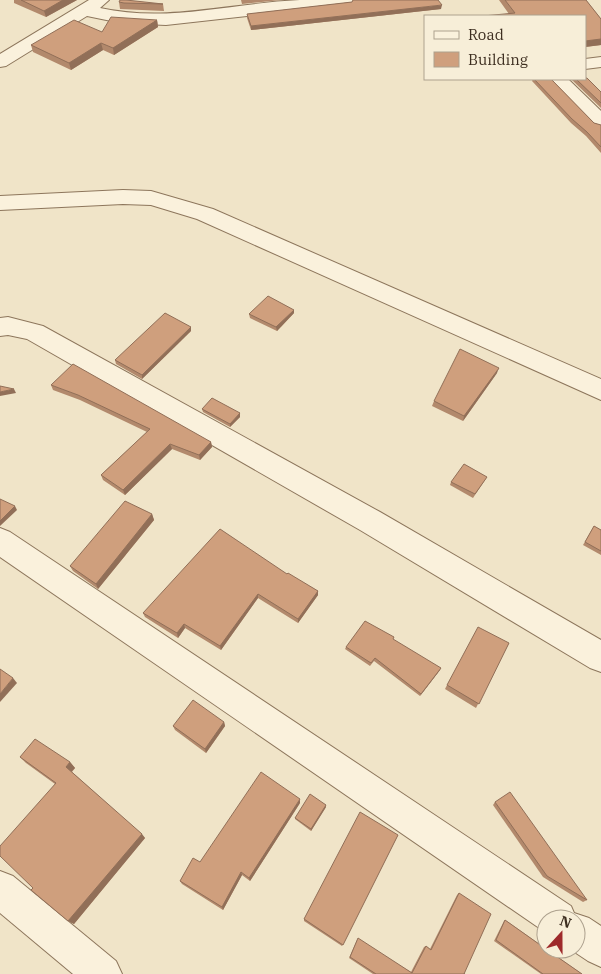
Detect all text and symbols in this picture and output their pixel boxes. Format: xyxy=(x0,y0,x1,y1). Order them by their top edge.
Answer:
legend xyxy=(424,15,586,80)
text: Road xyxy=(468,25,504,44)
text: Building xyxy=(468,50,528,69)
north arrow xyxy=(536,909,586,959)
text: N xyxy=(557,911,574,932)

